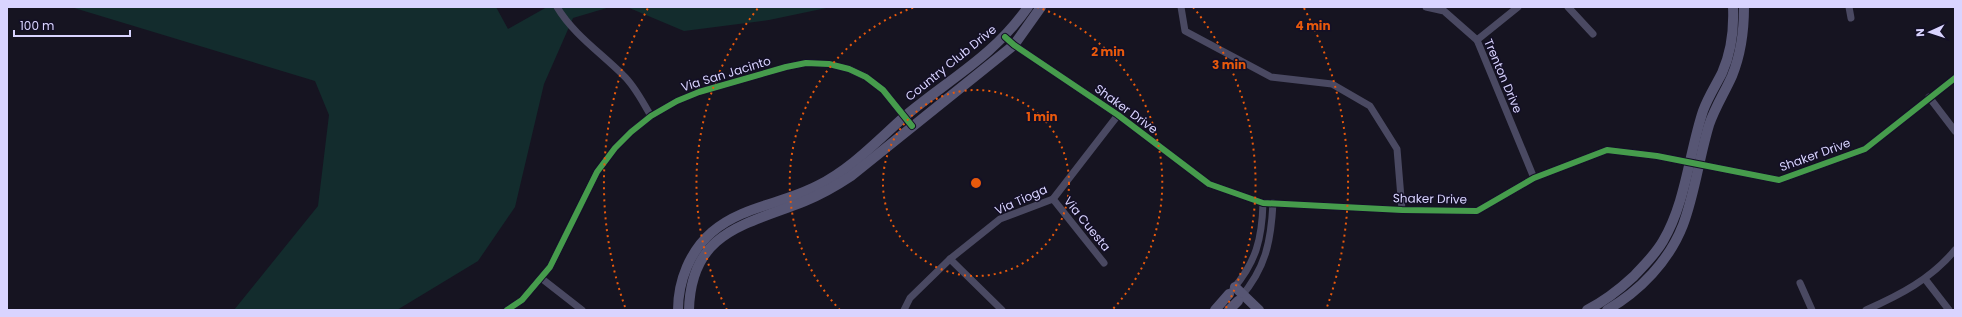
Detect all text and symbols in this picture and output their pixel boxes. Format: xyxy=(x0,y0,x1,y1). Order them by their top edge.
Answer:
scale bar xyxy=(14,12,130,38)
north arrow xyxy=(1910,12,1950,52)
text: 100 m xyxy=(20,17,54,34)
text: 4 min xyxy=(1295,17,1331,34)
street label: Country Club Drive xyxy=(902,21,1000,105)
text: N xyxy=(1912,28,1928,37)
street label: Trenton Drive xyxy=(1480,36,1527,116)
text: 2 min xyxy=(1091,43,1125,60)
street label: Via San Jacinto xyxy=(679,52,773,95)
text: 3 min xyxy=(1212,56,1246,73)
street label: Shaker Drive xyxy=(1091,80,1161,137)
text: 1 min xyxy=(1026,108,1058,125)
street label: Shaker Drive xyxy=(1777,134,1853,175)
centre of rings xyxy=(969,176,983,190)
street label: Via Tioga xyxy=(992,180,1050,219)
street label: Shaker Drive xyxy=(1393,189,1467,208)
street label: Via Cuesta xyxy=(1060,193,1115,254)

